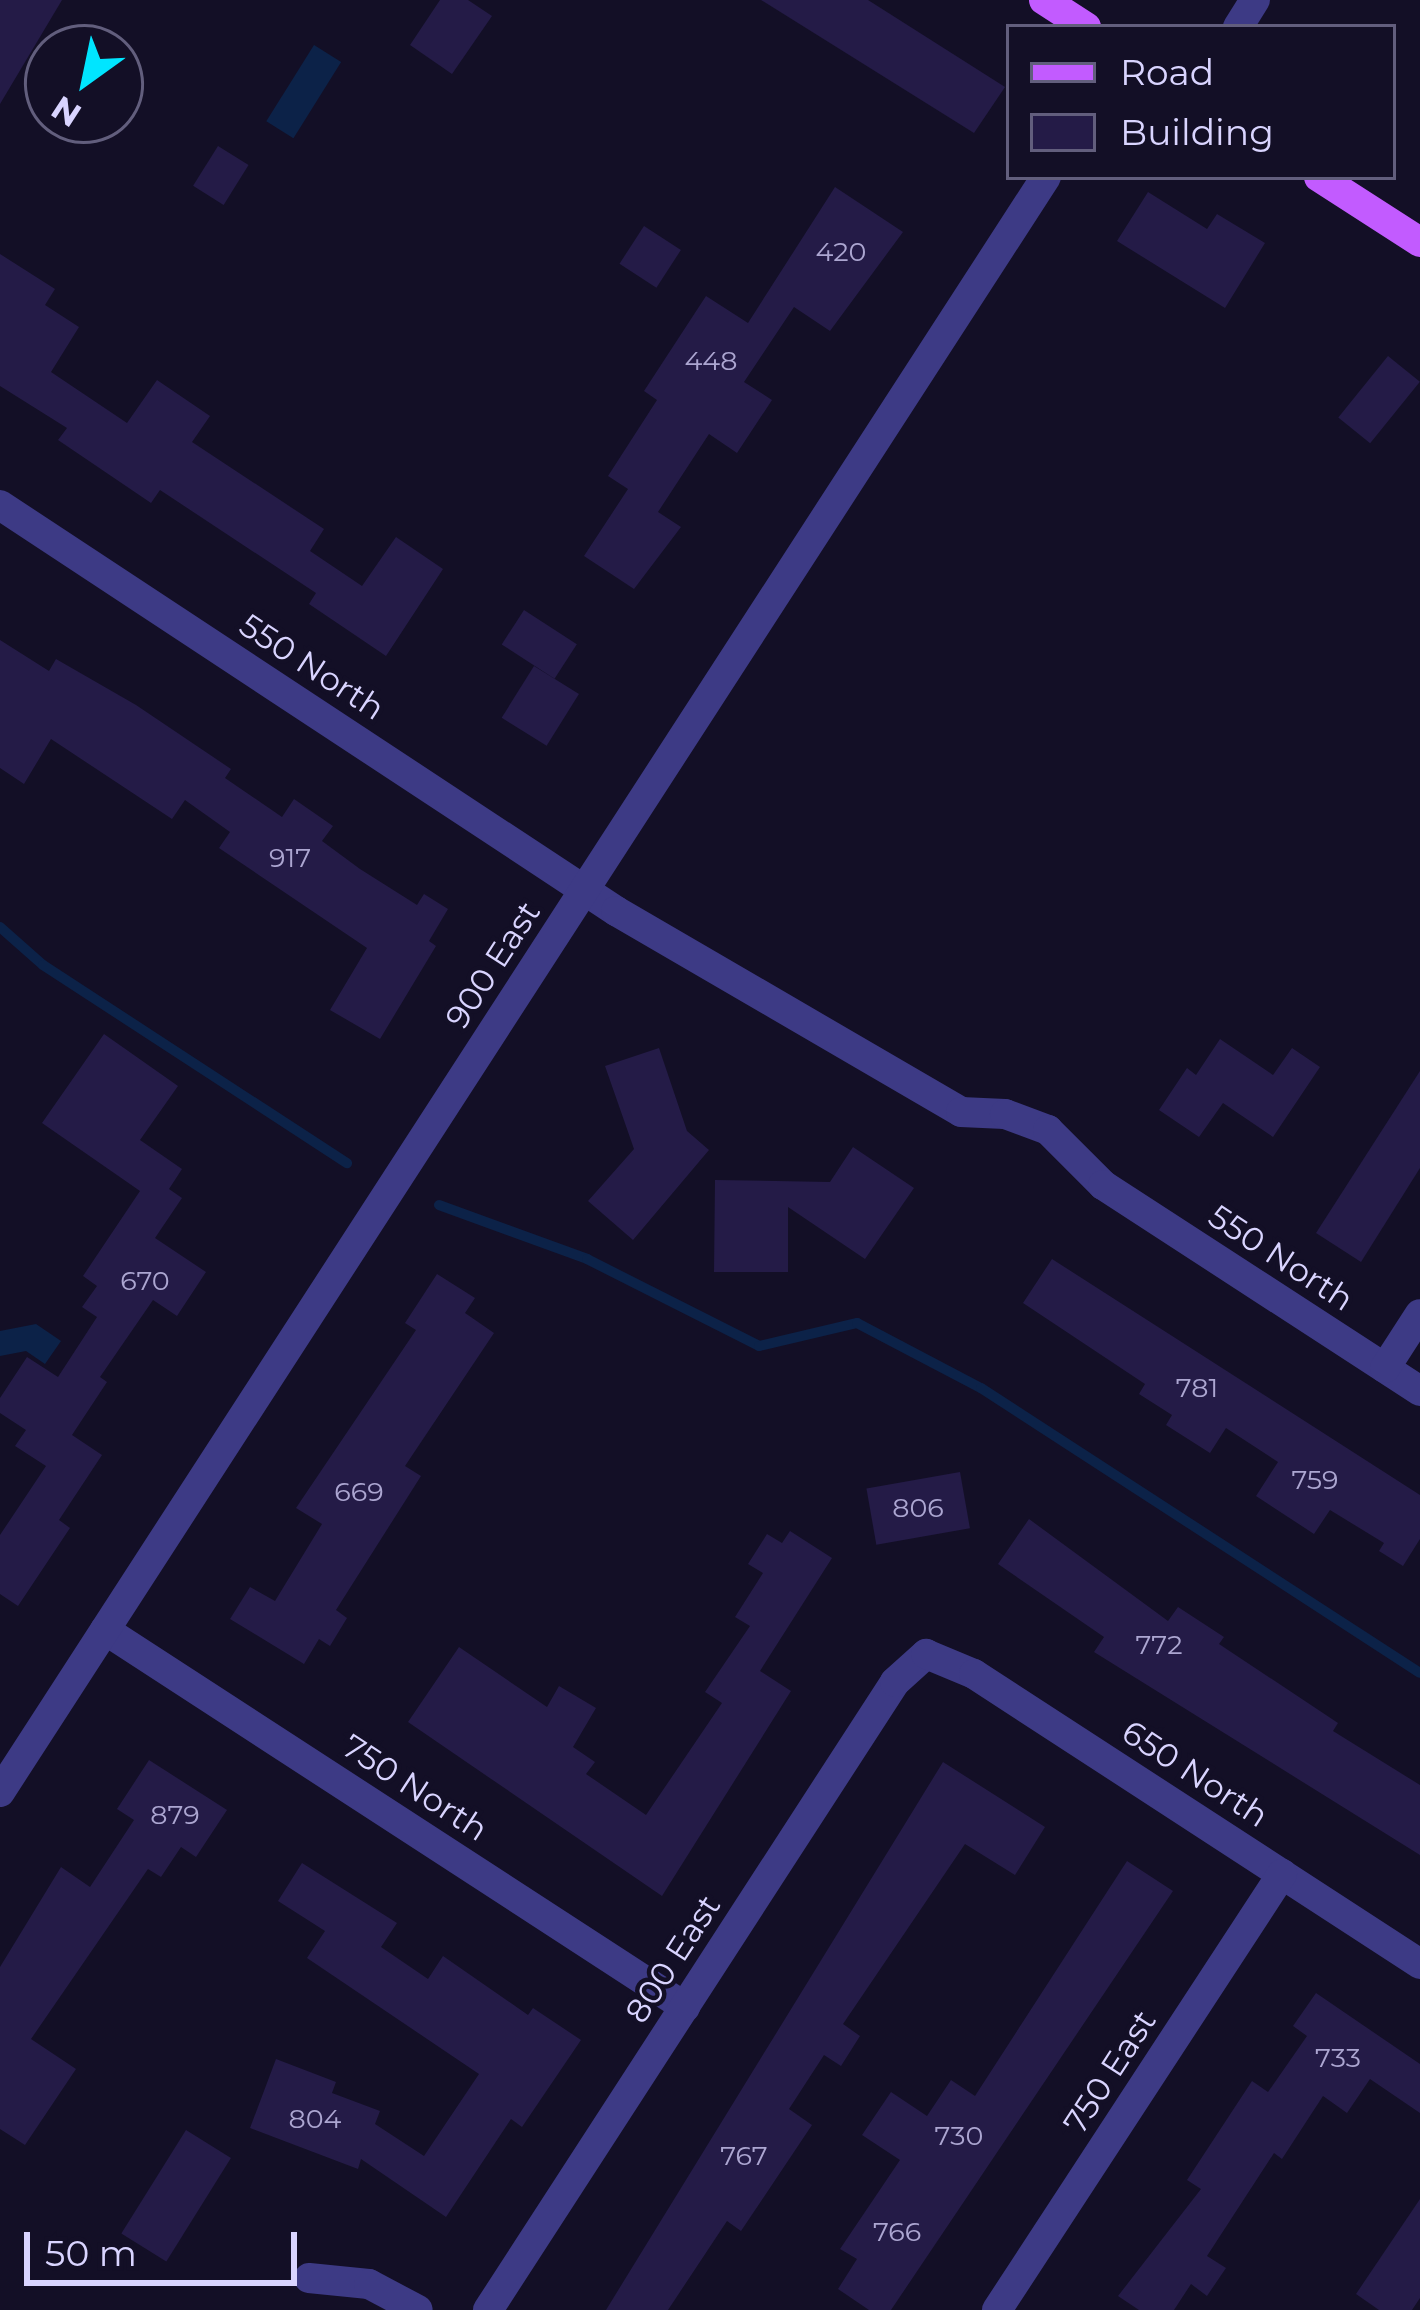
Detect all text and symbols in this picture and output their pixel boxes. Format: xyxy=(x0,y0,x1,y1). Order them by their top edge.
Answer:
north arrow xyxy=(24,24,144,144)
legend xyxy=(1006,24,1396,180)
text: Road xyxy=(1120,50,1214,94)
text: N xyxy=(44,88,88,136)
text: Building xyxy=(1120,110,1274,154)
house number: 420 xyxy=(816,236,866,268)
house number: 448 xyxy=(684,345,738,377)
street label: 550 North xyxy=(232,606,392,728)
house number: 917 xyxy=(269,842,311,874)
street label: 900 East xyxy=(437,894,549,1036)
street label: 550 North xyxy=(1201,1197,1361,1319)
house number: 670 xyxy=(120,1265,170,1297)
house number: 781 xyxy=(1176,1372,1218,1404)
house number: 759 xyxy=(1291,1464,1339,1496)
house number: 669 xyxy=(334,1476,384,1508)
house number: 806 xyxy=(892,1492,944,1524)
house number: 772 xyxy=(1135,1629,1183,1661)
street label: 650 North xyxy=(1115,1712,1275,1836)
street label: 750 North xyxy=(335,1726,495,1850)
house number: 879 xyxy=(150,1799,200,1831)
street label: 800 East xyxy=(617,1888,729,2030)
street label: 750 East xyxy=(1056,2003,1164,2141)
house number: 733 xyxy=(1315,2042,1361,2074)
house number: 804 xyxy=(289,2103,341,2135)
house number: 730 xyxy=(935,2120,983,2152)
house number: 767 xyxy=(720,2140,768,2172)
scale bar xyxy=(30,2208,303,2282)
house number: 766 xyxy=(873,2216,921,2248)
text: 50 m xyxy=(45,2231,137,2275)

